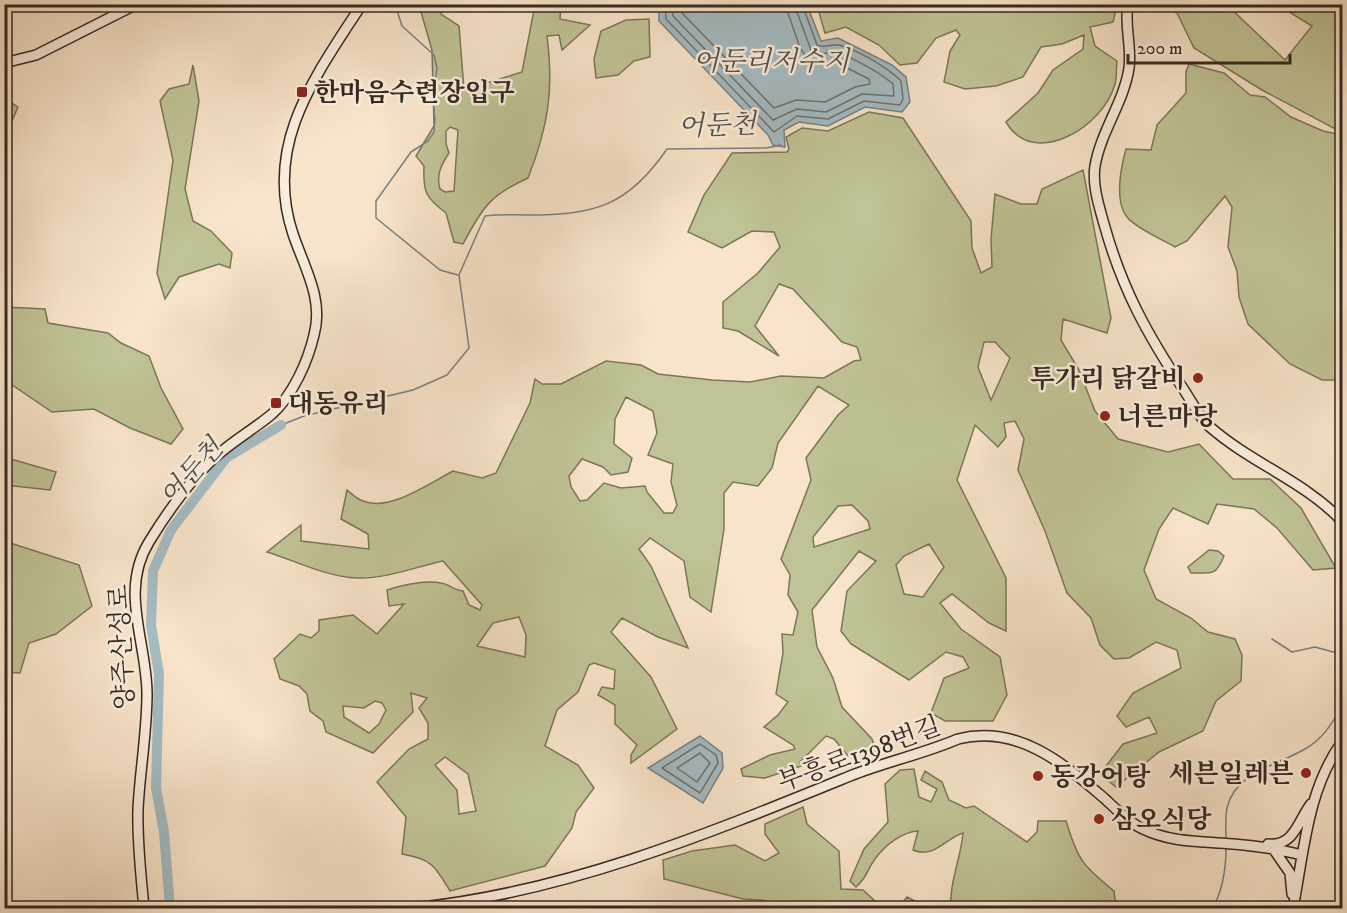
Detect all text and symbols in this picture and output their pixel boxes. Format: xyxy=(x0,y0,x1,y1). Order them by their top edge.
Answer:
scale bar xyxy=(1128,27,1290,65)
text: 200 m xyxy=(1137,38,1183,60)
water label: 어둔리저수지 xyxy=(693,45,851,79)
place label: 한마음수련장입구 xyxy=(314,77,515,110)
marker: 한마음수련장입구 xyxy=(295,85,309,99)
water label: 어둔천 xyxy=(677,108,759,144)
place label: 투가리 닭갈비 xyxy=(1030,363,1186,396)
marker: 투가리 닭갈비 xyxy=(1191,371,1205,385)
place label: 대동유리 xyxy=(288,388,388,421)
marker: 대동유리 xyxy=(269,396,283,410)
place label: 너른마당 xyxy=(1117,401,1218,434)
marker: 너른마당 xyxy=(1098,409,1112,423)
water label: 어둔천 xyxy=(153,431,232,513)
street label: 양주산성로 xyxy=(103,583,142,710)
street label: 부흥로1398번길 xyxy=(774,710,945,799)
place label: 세븐일레븐 xyxy=(1168,758,1294,791)
place label: 동강어탕 xyxy=(1050,761,1151,794)
marker: 세븐일레븐 xyxy=(1299,766,1313,780)
marker: 동강어탕 xyxy=(1031,769,1045,783)
place label: 삼오식당 xyxy=(1111,804,1212,837)
marker: 삼오식당 xyxy=(1092,812,1106,826)

